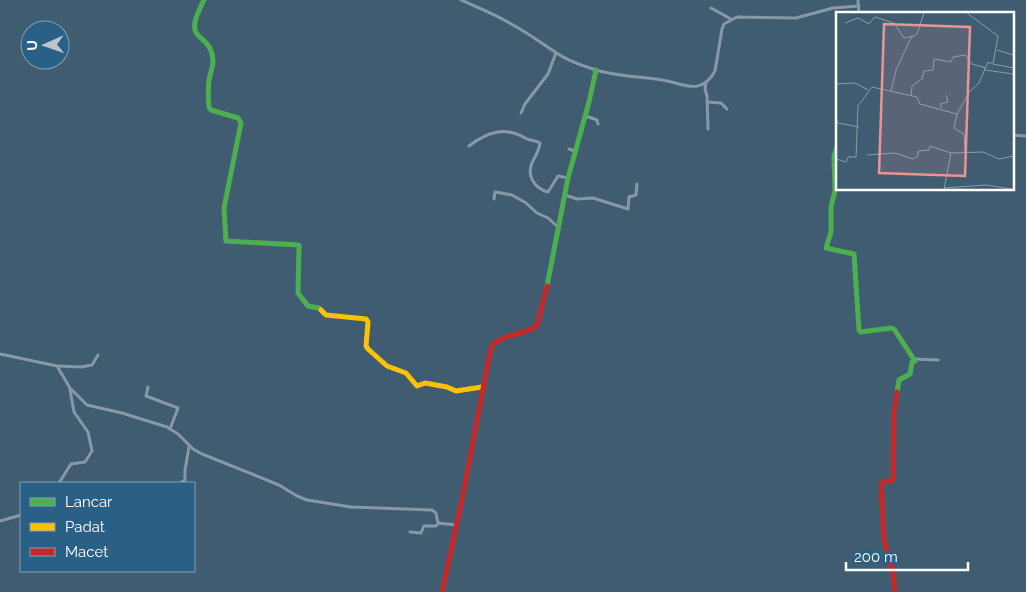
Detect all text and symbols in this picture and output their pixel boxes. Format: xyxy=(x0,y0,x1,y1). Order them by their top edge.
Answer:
inset map xyxy=(836,12,1014,190)
north arrow xyxy=(20,20,70,70)
text: U xyxy=(24,40,40,51)
legend xyxy=(20,482,195,572)
text: Lancar xyxy=(65,493,113,511)
text: Padat xyxy=(65,518,105,536)
scale bar xyxy=(846,540,968,572)
text: Macet xyxy=(65,543,108,561)
text: 200 m xyxy=(854,548,898,566)

